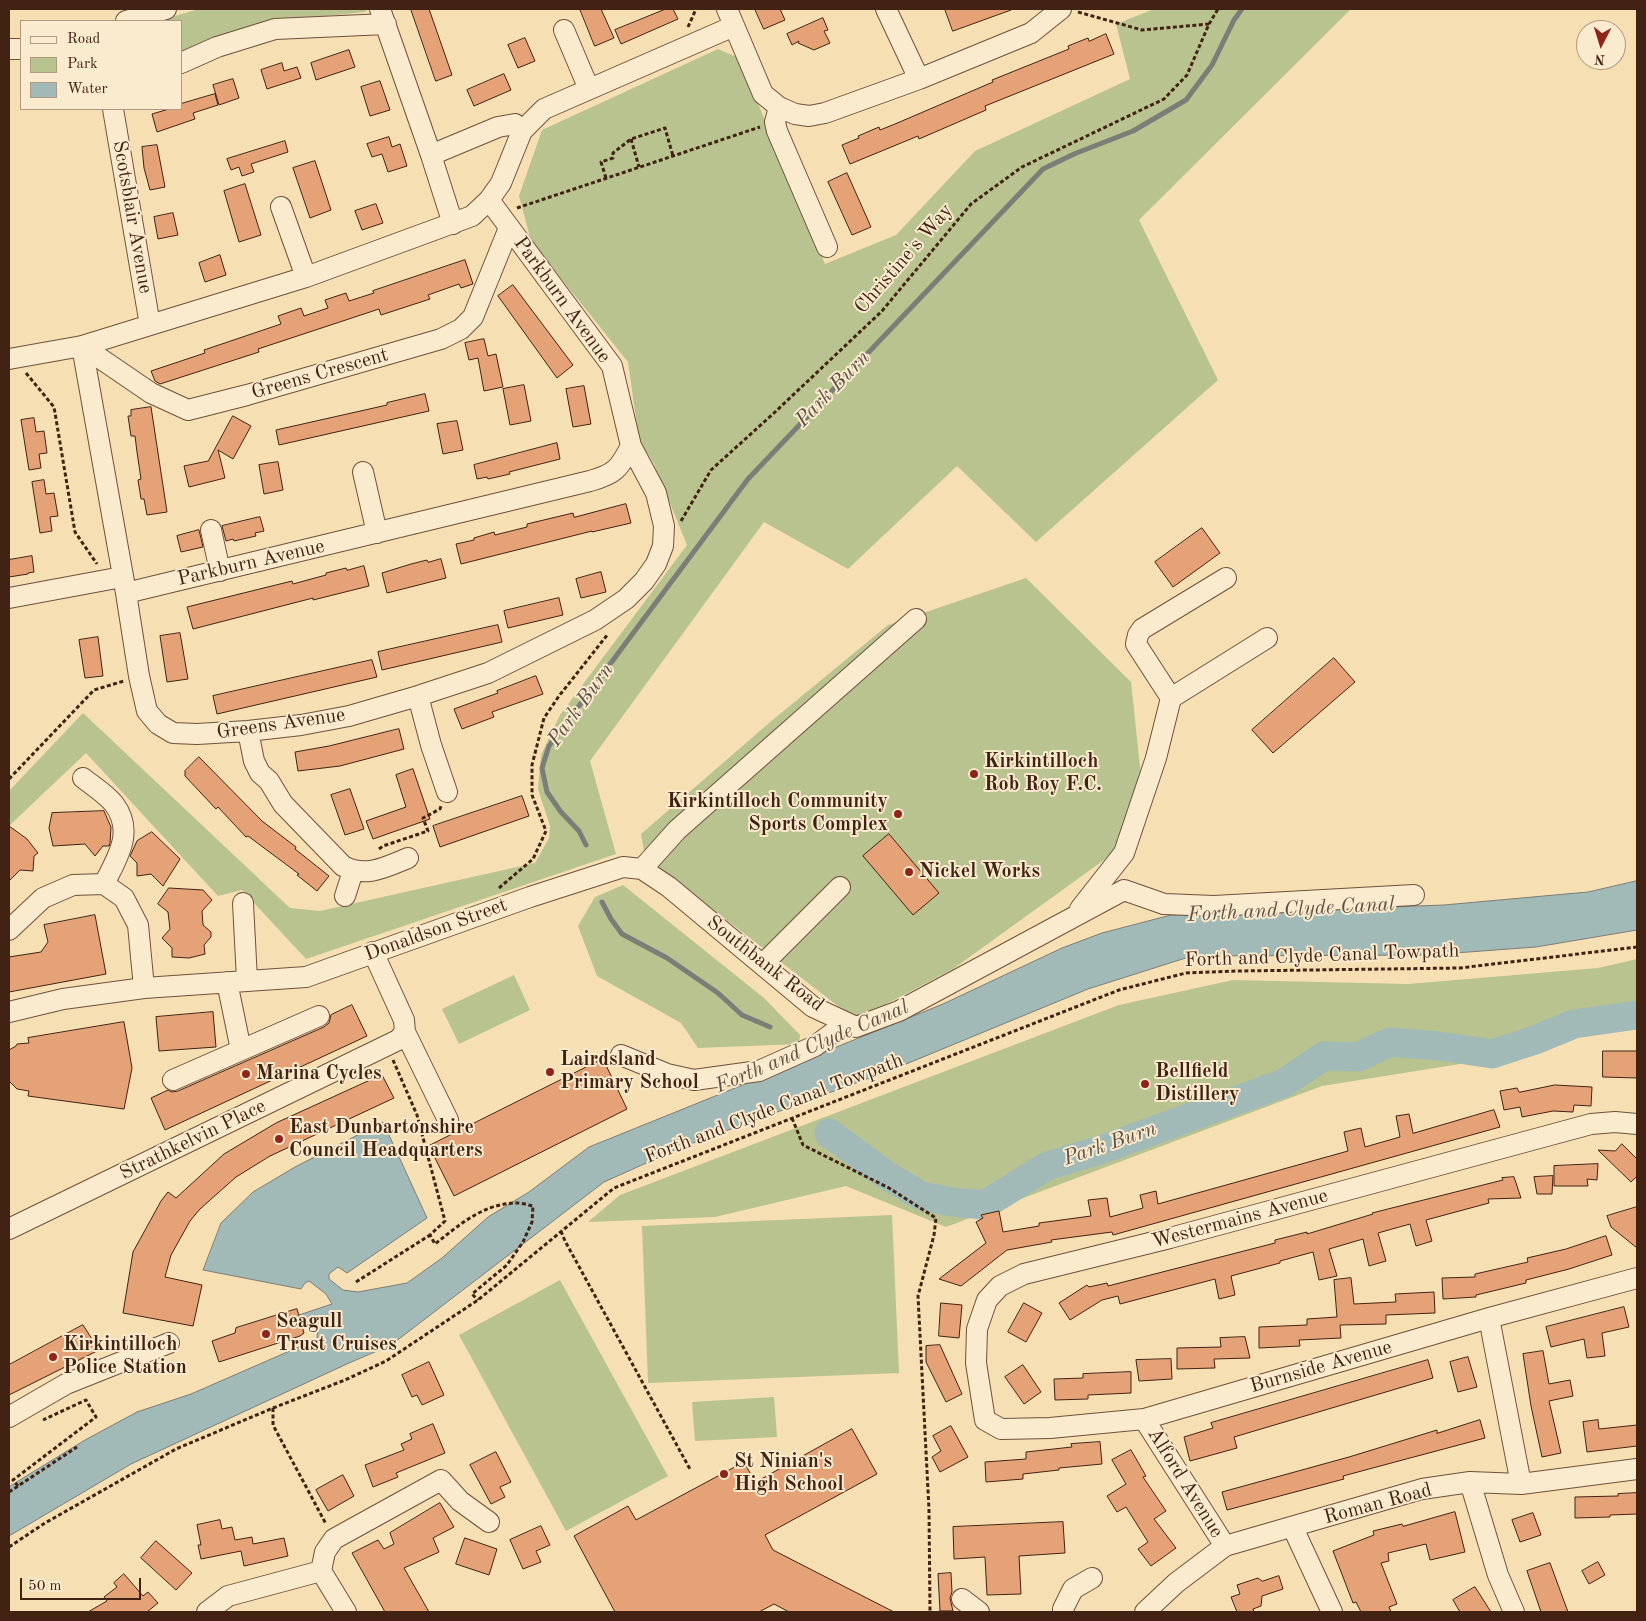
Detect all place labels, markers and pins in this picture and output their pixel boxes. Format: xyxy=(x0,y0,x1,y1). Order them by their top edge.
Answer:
place label: Kirkintilloch Rob Roy F.C. xyxy=(984,750,1102,797)
marker: Kirkintilloch Rob Roy F.C. xyxy=(968,768,980,780)
place label: Kirkintilloch Community Sports Complex xyxy=(667,790,888,837)
marker: Kirkintilloch Community Sports Complex xyxy=(892,808,904,820)
place label: Nickel Works xyxy=(919,860,1040,884)
marker: Nickel Works xyxy=(903,866,915,878)
place label: Lairdsland Primary School xyxy=(560,1048,699,1095)
place label: Bellfield Distillery xyxy=(1155,1060,1239,1107)
place label: Marina Cycles xyxy=(256,1062,382,1086)
marker: Lairdsland Primary School xyxy=(544,1066,556,1078)
marker: Marina Cycles xyxy=(240,1068,252,1080)
marker: Bellfield Distillery xyxy=(1139,1078,1151,1090)
place label: East Dunbartonshire Council Headquarters xyxy=(289,1116,483,1163)
marker: East Dunbartonshire Council Headquarters xyxy=(273,1133,285,1145)
place label: Seagull Trust Cruises xyxy=(276,1310,397,1357)
marker: Seagull Trust Cruises xyxy=(260,1328,272,1340)
place label: Kirkintilloch Police Station xyxy=(63,1333,187,1380)
marker: Kirkintilloch Police Station xyxy=(47,1351,59,1363)
place label: St Ninian's High School xyxy=(734,1450,844,1497)
marker: St Ninian's High School xyxy=(718,1468,730,1480)

